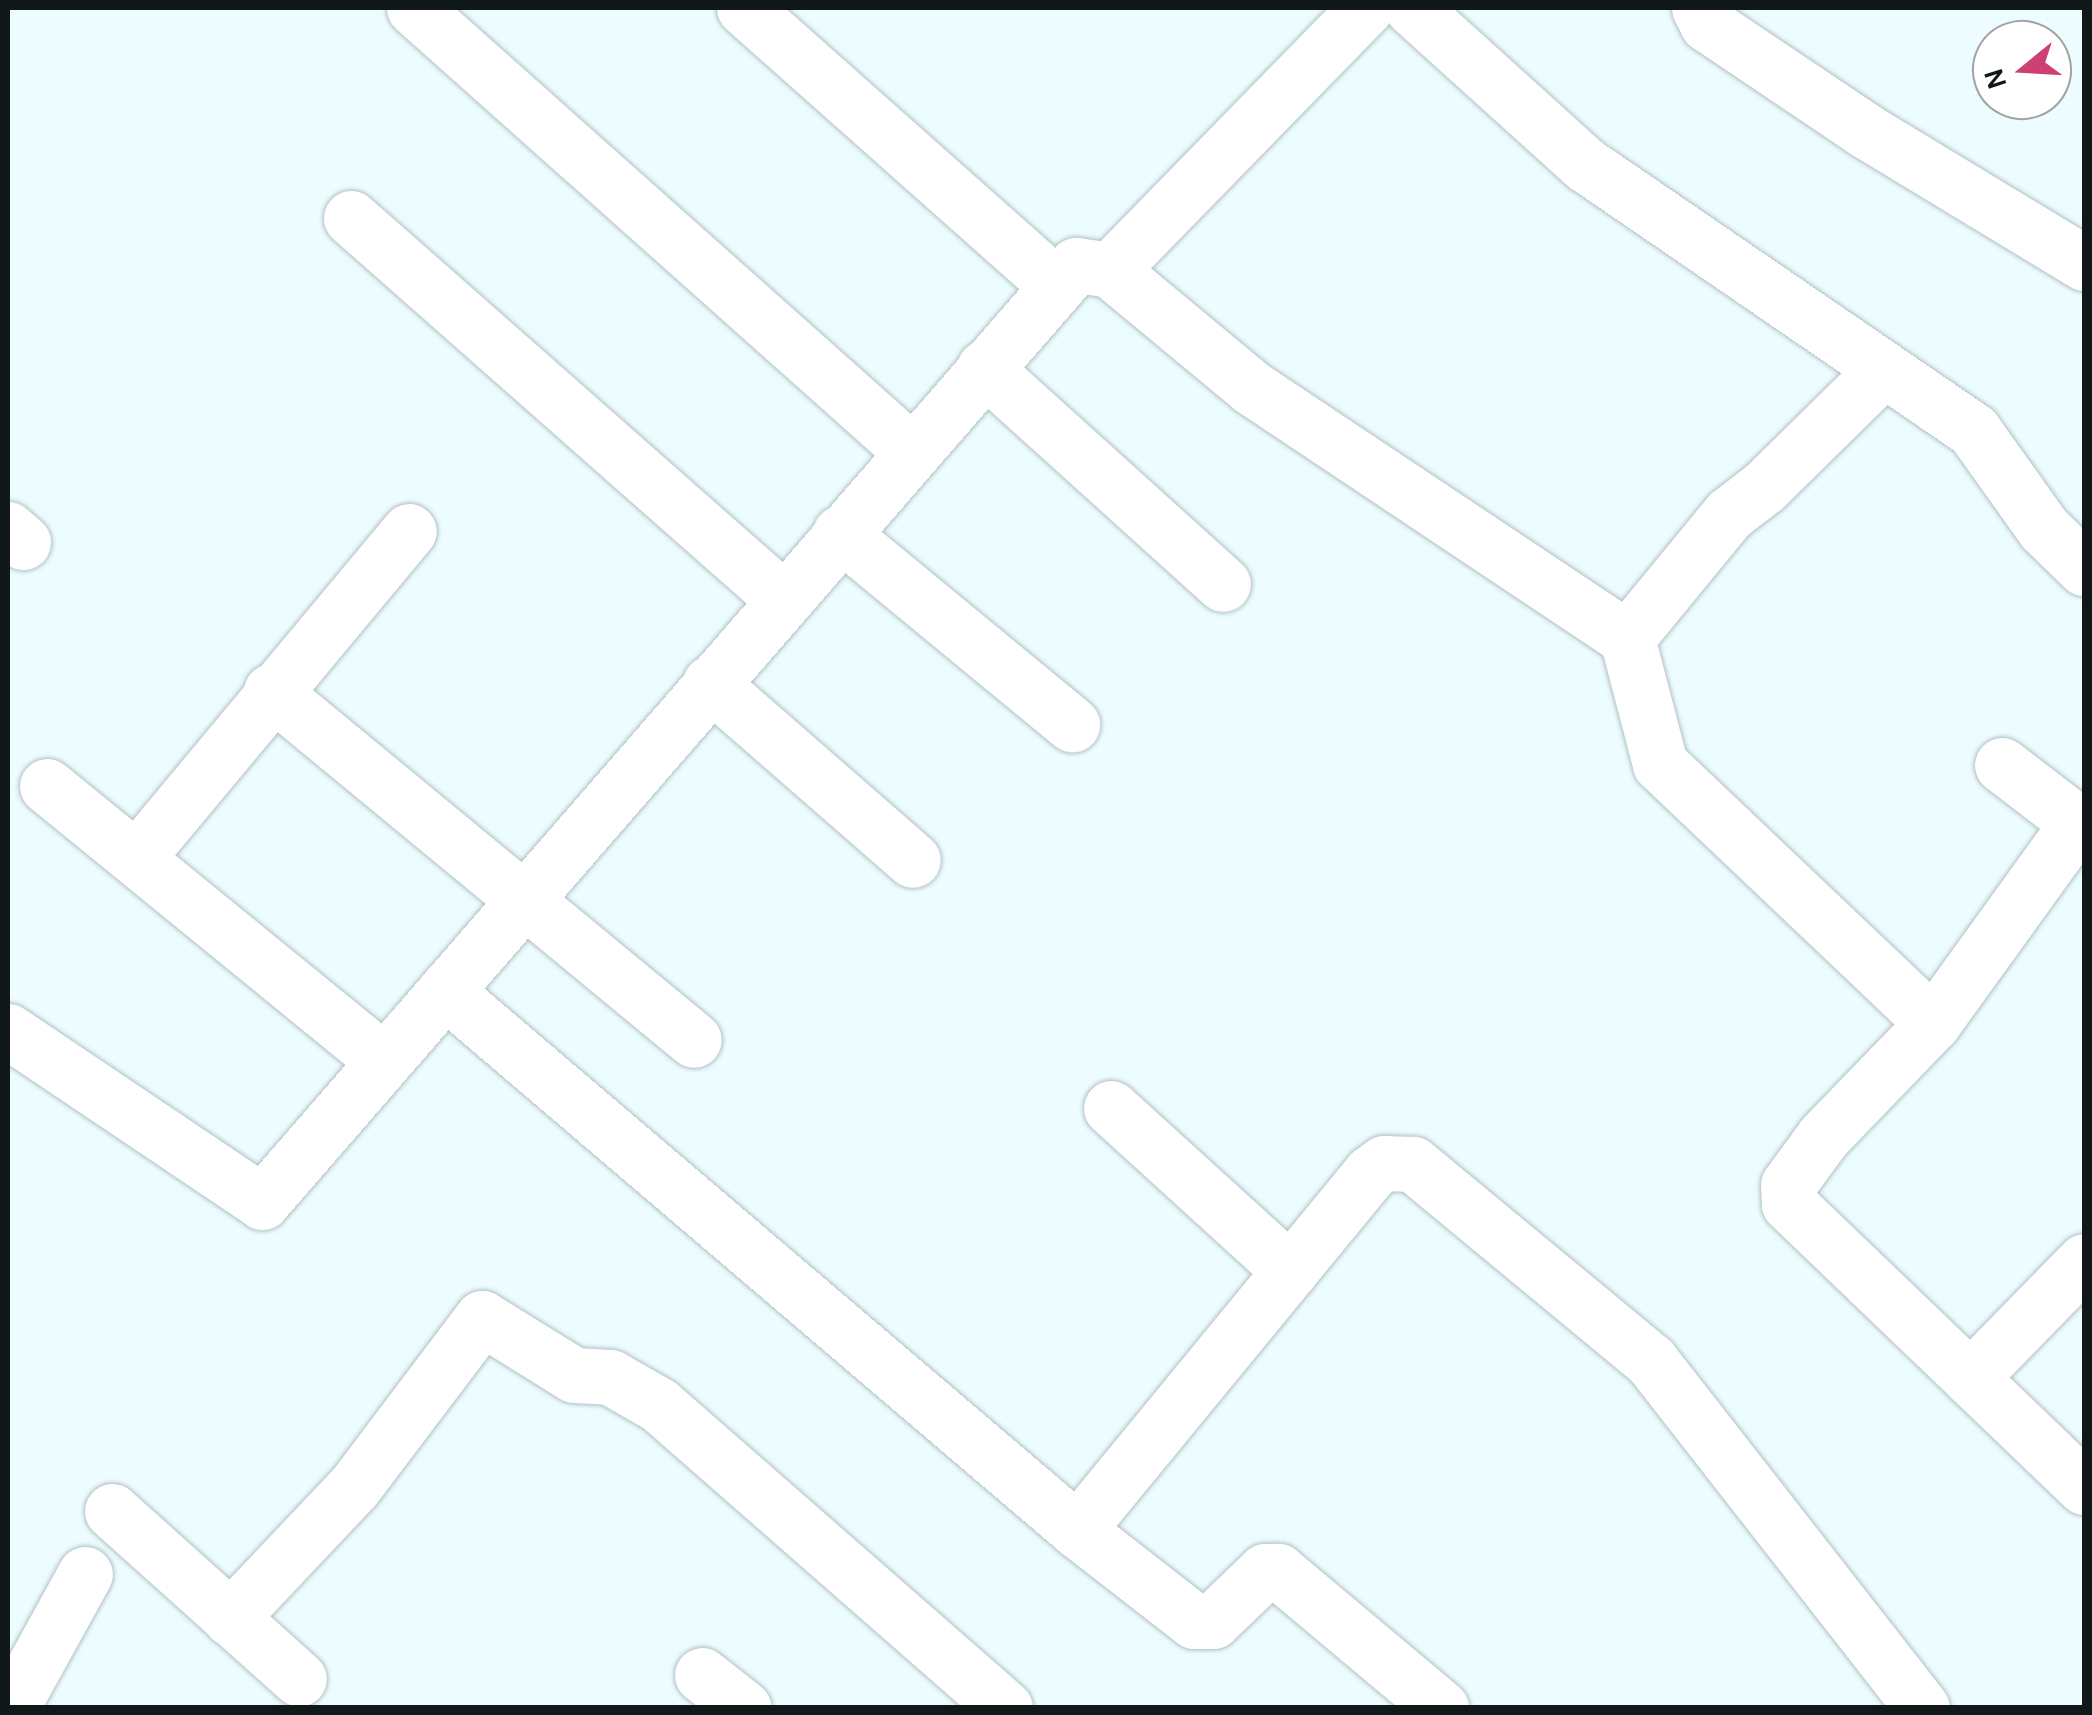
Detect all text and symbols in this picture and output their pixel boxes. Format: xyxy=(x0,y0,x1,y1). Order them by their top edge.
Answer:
north arrow xyxy=(1972,20,2072,120)
text: N xyxy=(1976,64,2014,93)

